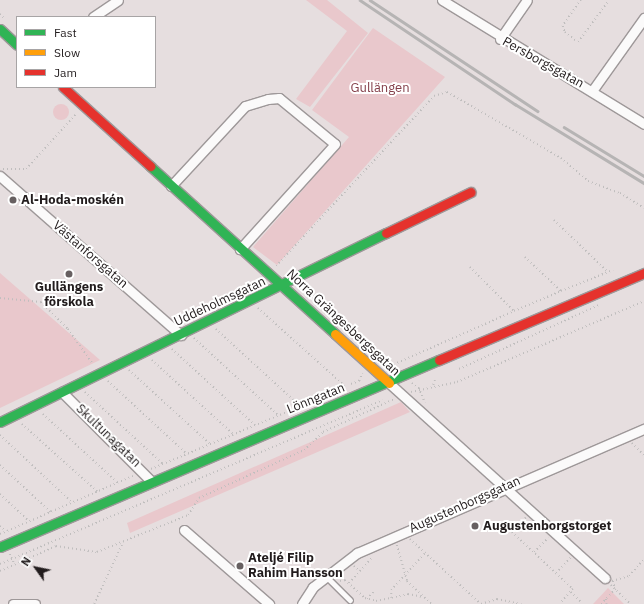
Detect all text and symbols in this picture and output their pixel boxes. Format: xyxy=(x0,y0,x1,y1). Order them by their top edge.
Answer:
legend xyxy=(16,16,156,88)
text: Fast xyxy=(54,25,77,40)
street label: Persborgsgatan xyxy=(499,34,587,92)
text: Slow xyxy=(54,45,80,60)
text: Jam xyxy=(54,65,77,80)
park label: Gullängen xyxy=(350,80,410,96)
place label: Al-Hoda-moskén xyxy=(21,192,124,208)
marker: Al-Hoda-moskén xyxy=(8,195,18,205)
street label: Västanforsgatan xyxy=(49,218,131,292)
street label: Norra Grängesbergsgatan xyxy=(283,266,403,380)
marker: Gullängens förskola xyxy=(64,269,74,279)
street label: Uddeholmsgatan xyxy=(172,274,268,330)
place label: Gullängens förskola xyxy=(35,280,103,311)
street label: Lönngatan xyxy=(285,380,347,418)
street label: Skultunagatan xyxy=(72,401,144,471)
street label: Augustenborgsgatan xyxy=(407,473,523,537)
place label: Augustenborgstorget xyxy=(483,518,612,534)
marker: Augustenborgstorget xyxy=(470,521,480,531)
north arrow xyxy=(16,548,56,588)
place label: Ateljé Filip Rahim Hansson xyxy=(248,551,343,582)
text: N xyxy=(18,554,34,569)
marker: Ateljé Filip Rahim Hansson xyxy=(235,561,245,571)

